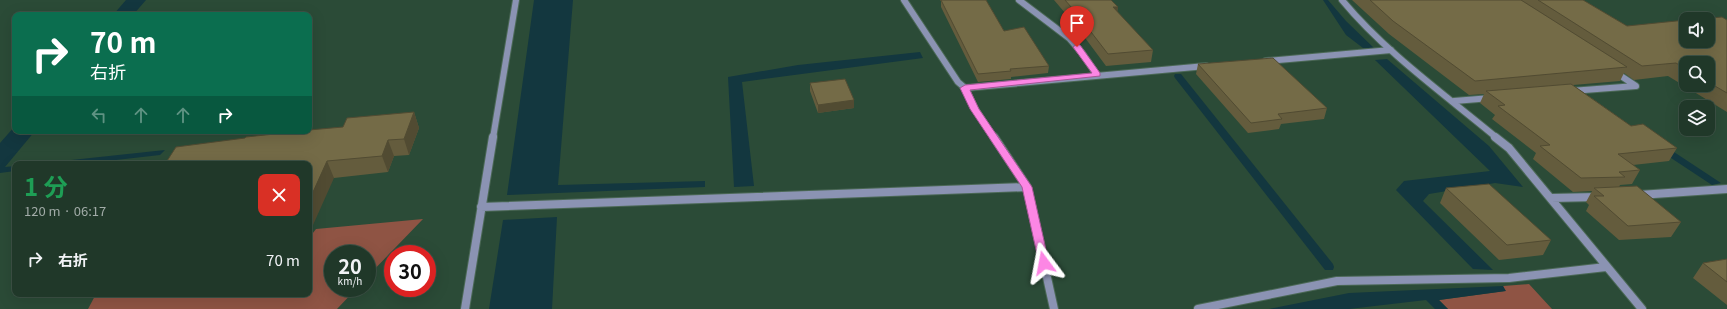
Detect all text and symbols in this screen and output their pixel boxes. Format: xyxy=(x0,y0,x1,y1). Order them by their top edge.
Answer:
pin xyxy=(1060,6,1094,47)
icon: arrive xyxy=(1066,12,1088,34)
map controls xyxy=(1679,12,1715,136)
button: sound xyxy=(1679,12,1715,48)
text: 70 m xyxy=(90,21,156,61)
icon: right xyxy=(24,28,76,80)
button: search xyxy=(1679,56,1715,92)
text: 右折 xyxy=(90,58,126,84)
button: layers xyxy=(1679,100,1715,136)
icon: left xyxy=(88,104,110,126)
icon: ahead xyxy=(130,104,152,126)
icon: ahead xyxy=(172,104,194,126)
icon: right xyxy=(214,104,236,126)
text: 1 分 xyxy=(24,168,68,203)
button: close xyxy=(258,174,300,216)
text: 120 m · 06:17 xyxy=(24,201,106,220)
position arrow xyxy=(1023,242,1065,284)
speed limit sign: 30 xyxy=(384,245,436,297)
icon: right xyxy=(24,248,46,270)
text: 右折 xyxy=(58,249,88,270)
text: 70 m xyxy=(266,249,300,270)
text: 20 xyxy=(338,251,362,280)
text: km/h xyxy=(338,273,362,288)

